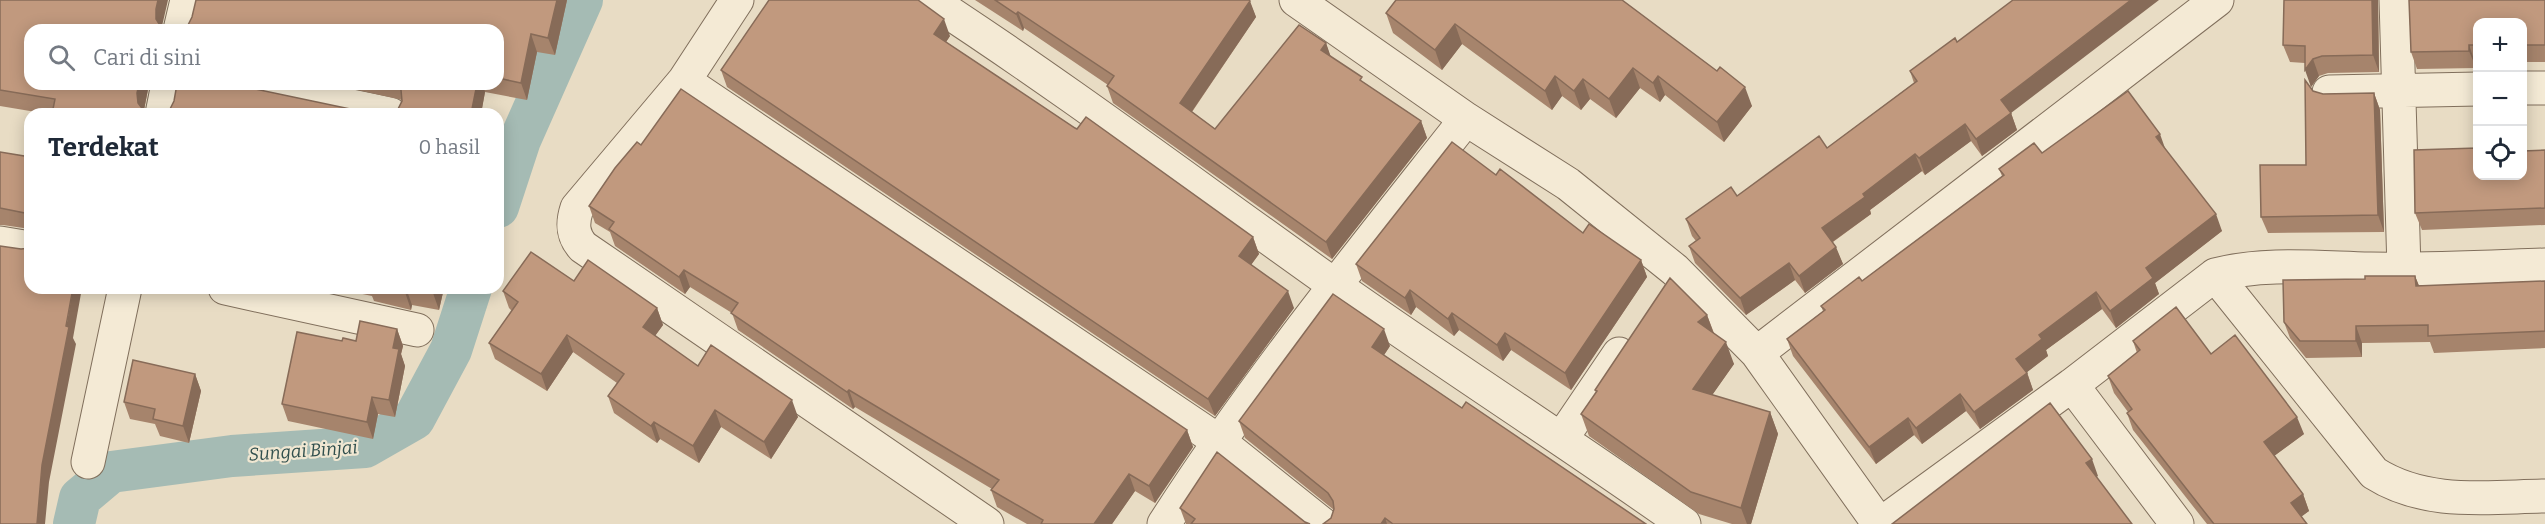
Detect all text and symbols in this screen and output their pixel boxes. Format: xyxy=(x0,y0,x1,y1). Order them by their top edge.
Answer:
map controls xyxy=(2473,18,2527,180)
button: + xyxy=(2473,18,2527,72)
search box xyxy=(24,24,504,90)
icon: search xyxy=(45,41,78,74)
text: Cari di sini xyxy=(93,44,201,71)
button: − xyxy=(2473,72,2527,126)
button: locate xyxy=(2473,126,2527,180)
text: Terdekat xyxy=(48,132,159,163)
text: 0 hasil xyxy=(419,135,480,159)
water label: Sungai Binjai xyxy=(248,436,358,466)

